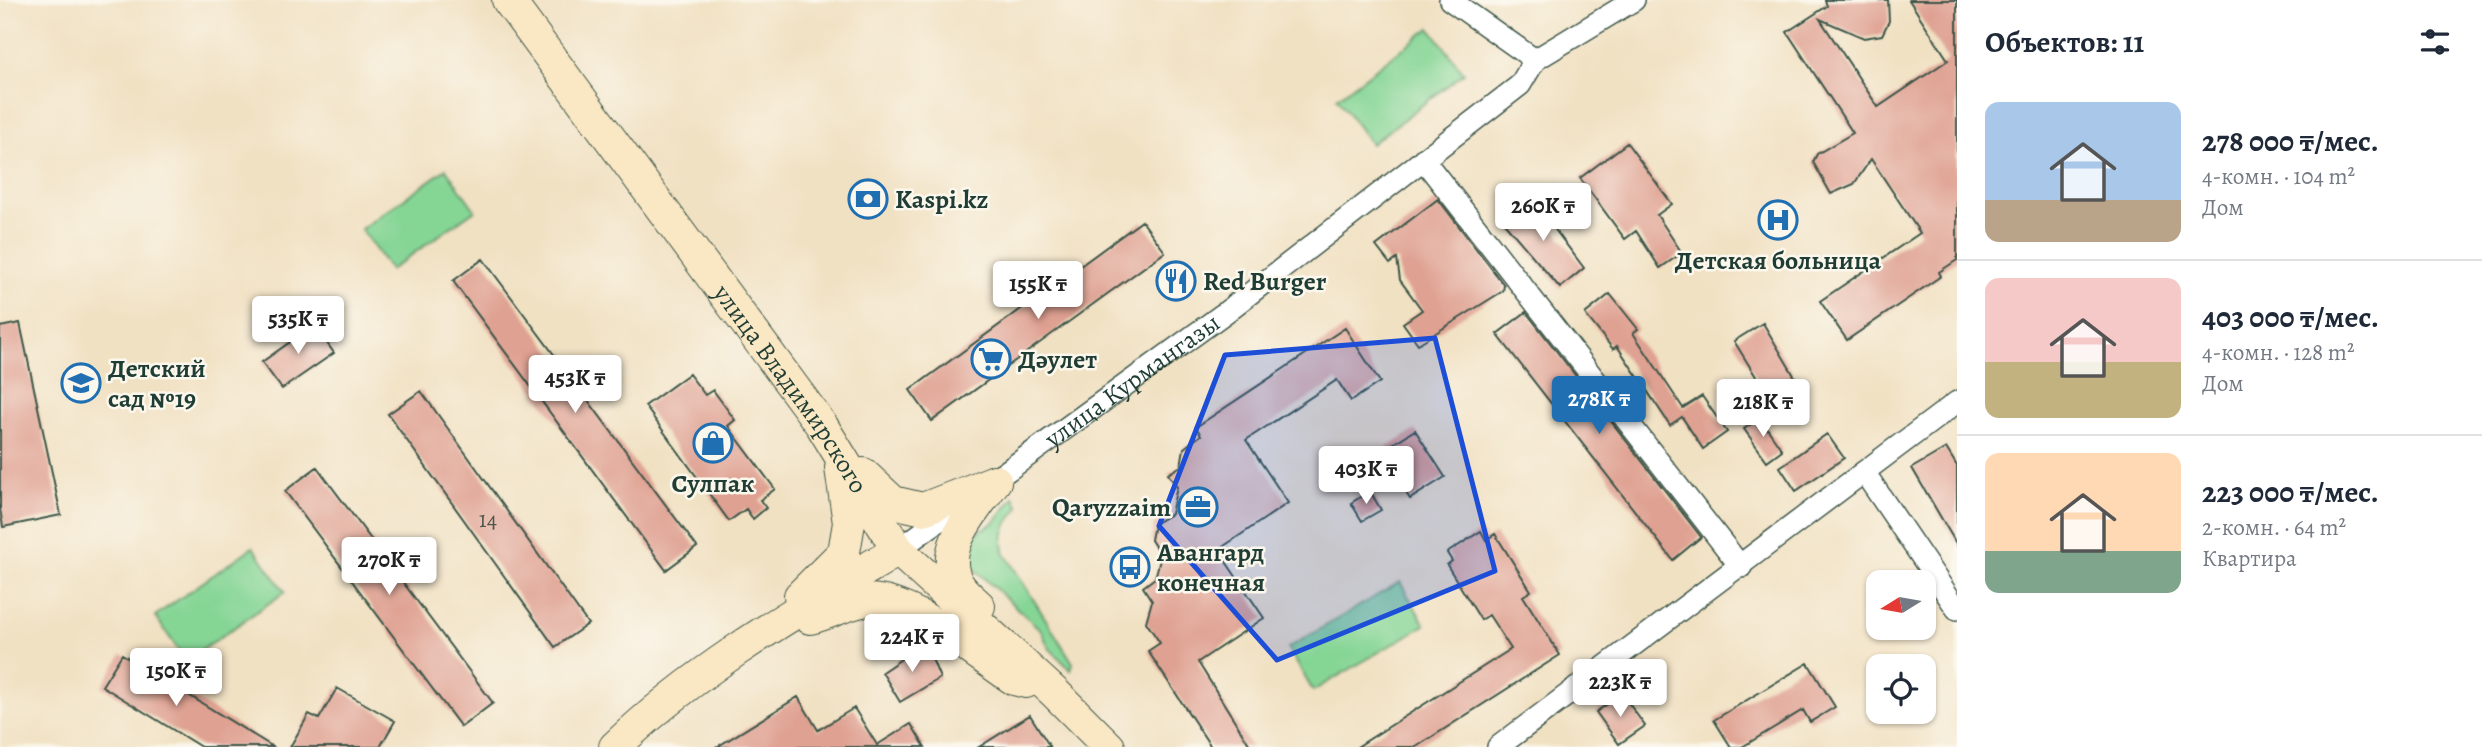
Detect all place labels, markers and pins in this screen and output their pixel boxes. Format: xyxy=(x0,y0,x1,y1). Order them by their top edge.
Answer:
bank icon: Kaspi.kz xyxy=(847,178,889,220)
place label: Kaspi.kz xyxy=(895,182,989,217)
pin: 260K ₸ xyxy=(1486,184,1600,243)
hospital icon: Детская больница xyxy=(1757,199,1799,241)
place label: Детская больница xyxy=(1675,243,1882,278)
restaurant icon: Red Burger xyxy=(1155,260,1197,302)
pin: 155K ₸ xyxy=(981,262,1095,321)
place label: Red Burger xyxy=(1203,264,1327,299)
pin: 535K ₸ xyxy=(241,296,355,356)
supermarket icon: Дәулет xyxy=(970,338,1012,380)
place label: Дәулет xyxy=(1018,342,1097,377)
place label: Детский сад №19 xyxy=(108,351,206,416)
pin: 453K ₸ xyxy=(518,356,632,415)
school or university icon: Детский сад №19 xyxy=(60,362,102,404)
pin: 278K ₸ xyxy=(1542,376,1656,436)
pin: 218K ₸ xyxy=(1706,380,1820,439)
shop icon: Сулпак xyxy=(692,422,734,464)
pin: 403K ₸ xyxy=(1309,447,1423,506)
place label: Сулпак xyxy=(672,466,754,501)
office icon: Qaryzzaim xyxy=(1177,486,1219,528)
place label: Qaryzzaim xyxy=(1052,490,1171,525)
place label: Авангард конечная xyxy=(1156,535,1265,600)
pin: 270K ₸ xyxy=(332,538,446,597)
bus stop icon: Авангард конечная xyxy=(1109,546,1151,588)
pin: 224K ₸ xyxy=(855,614,969,674)
pin: 150K ₸ xyxy=(119,648,233,708)
pin: 223K ₸ xyxy=(1563,660,1677,719)

